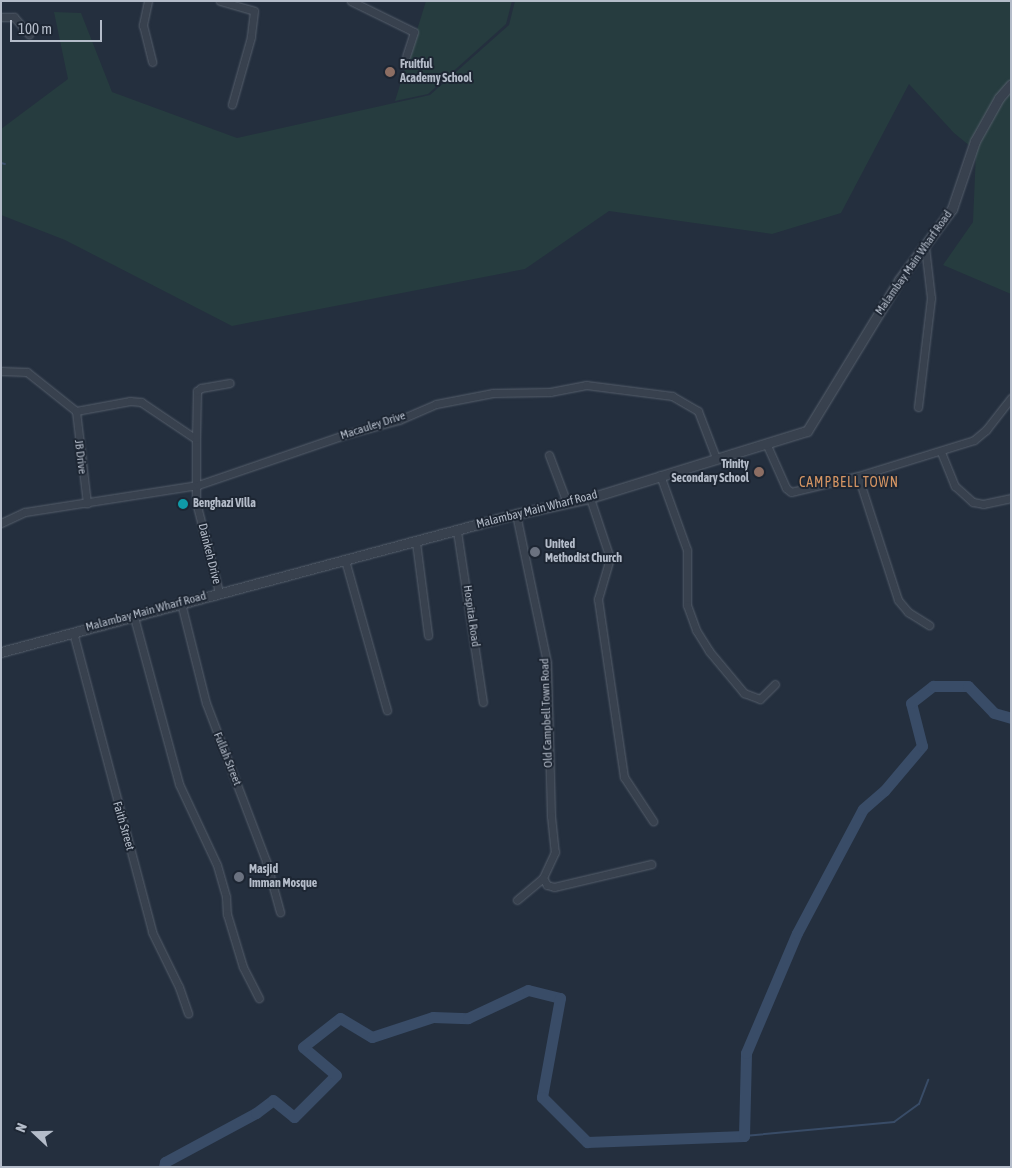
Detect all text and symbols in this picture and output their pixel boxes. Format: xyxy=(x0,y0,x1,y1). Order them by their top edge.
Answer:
scale bar xyxy=(12,10,105,42)
text: 100 m xyxy=(18,20,52,37)
place label: Fruitful Academy School xyxy=(400,58,472,86)
marker: Fruitful Academy School xyxy=(384,66,396,78)
street label: Malambay Main Wharf Road xyxy=(873,208,955,318)
street label: Macauley Drive xyxy=(339,409,407,443)
street label: JB Drive xyxy=(71,439,89,475)
place label: Trinity Secondary School xyxy=(672,458,749,486)
marker: Trinity Secondary School xyxy=(753,466,765,478)
district label: CAMPBELL TOWN xyxy=(797,474,901,490)
street label: Malambay Main Wharf Road xyxy=(475,488,599,532)
place label: Benghazi Villa xyxy=(193,497,256,511)
marker: Benghazi Villa xyxy=(177,498,189,510)
street label: Dainkeh Drive xyxy=(194,522,224,586)
place label: United Methodist Church xyxy=(545,538,622,566)
marker: United Methodist Church xyxy=(529,546,541,558)
street label: Hospital Road xyxy=(460,584,482,648)
street label: Malambay Main Wharf Road xyxy=(84,589,208,635)
street label: Old Campbell Town Road xyxy=(538,658,556,768)
street label: Fullah Street xyxy=(210,730,244,788)
street label: Faith Street xyxy=(109,800,137,852)
place label: Masjid Imman Mosque xyxy=(249,863,317,891)
marker: Masjid Imman Mosque xyxy=(233,871,245,883)
north arrow xyxy=(10,1108,60,1158)
text: N xyxy=(12,1121,30,1134)

